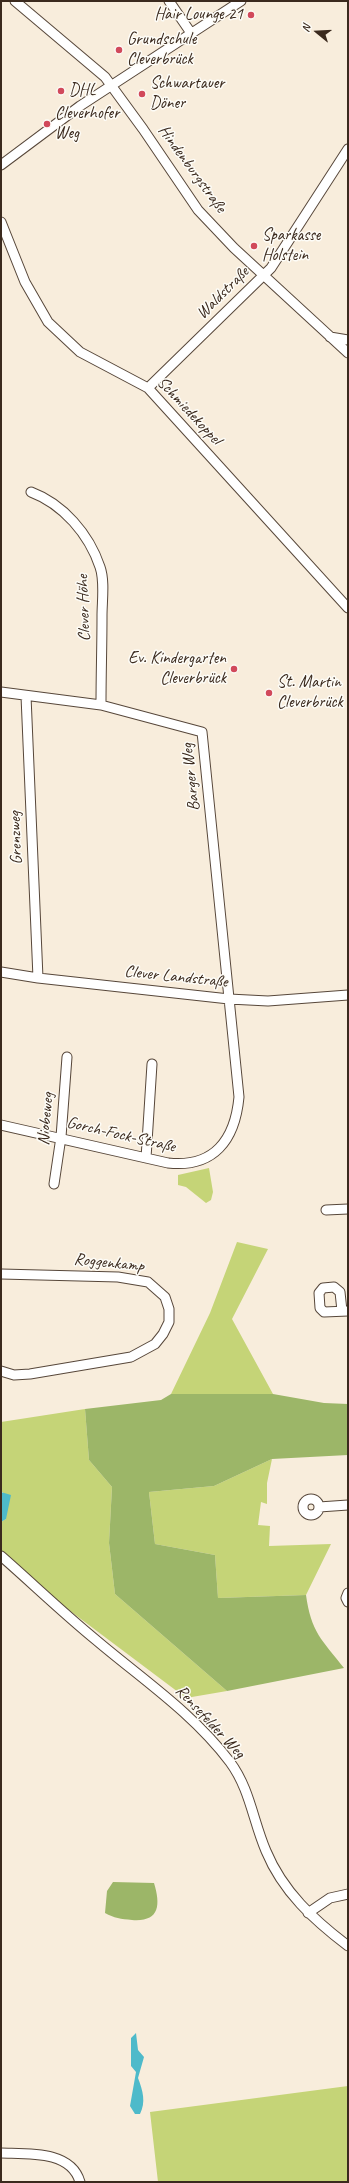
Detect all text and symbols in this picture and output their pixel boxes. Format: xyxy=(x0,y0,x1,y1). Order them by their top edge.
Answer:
place label: Hair Lounge 21 xyxy=(154,5,243,25)
marker: Hair Lounge 21 xyxy=(246,10,256,20)
north arrow xyxy=(297,12,337,52)
text: N xyxy=(298,23,313,34)
place label: Grundschule Cleverbrück xyxy=(127,30,196,70)
marker: Grundschule Cleverbrück xyxy=(114,45,124,55)
place label: Schwartauer Döner xyxy=(150,74,224,114)
place label: DHL xyxy=(69,81,96,101)
marker: DHL xyxy=(56,86,66,96)
marker: Schwartauer Döner xyxy=(137,89,147,99)
place label: Cleverhofer Weg xyxy=(55,104,119,144)
marker: Cleverhofer Weg xyxy=(42,119,52,129)
street label: Hindenburgstraße xyxy=(153,121,231,217)
place label: Sparkasse Holstein xyxy=(262,226,320,266)
marker: Sparkasse Holstein xyxy=(249,241,259,251)
street label: Waldstraße xyxy=(192,262,254,324)
street label: Schmiedekoppel xyxy=(152,373,226,449)
street label: Clever Höhe xyxy=(73,574,95,642)
place label: Ev. Kindergarten Cleverbrück xyxy=(128,649,226,689)
marker: Ev. Kindergarten Cleverbrück xyxy=(229,664,239,674)
place label: St. Martin Cleverbrück xyxy=(277,673,343,713)
marker: St. Martin Cleverbrück xyxy=(264,688,274,698)
street label: Barger Weg xyxy=(177,742,205,812)
street label: Grenzweg xyxy=(5,811,27,865)
street label: Clever Landstraße xyxy=(123,961,229,993)
street label: Niobeweg xyxy=(34,1092,58,1146)
street label: Gorch-Fock-Straße xyxy=(65,1113,177,1157)
street label: Roggenkamp xyxy=(73,1249,145,1277)
street label: Rensefelder Weg xyxy=(171,1681,249,1763)

